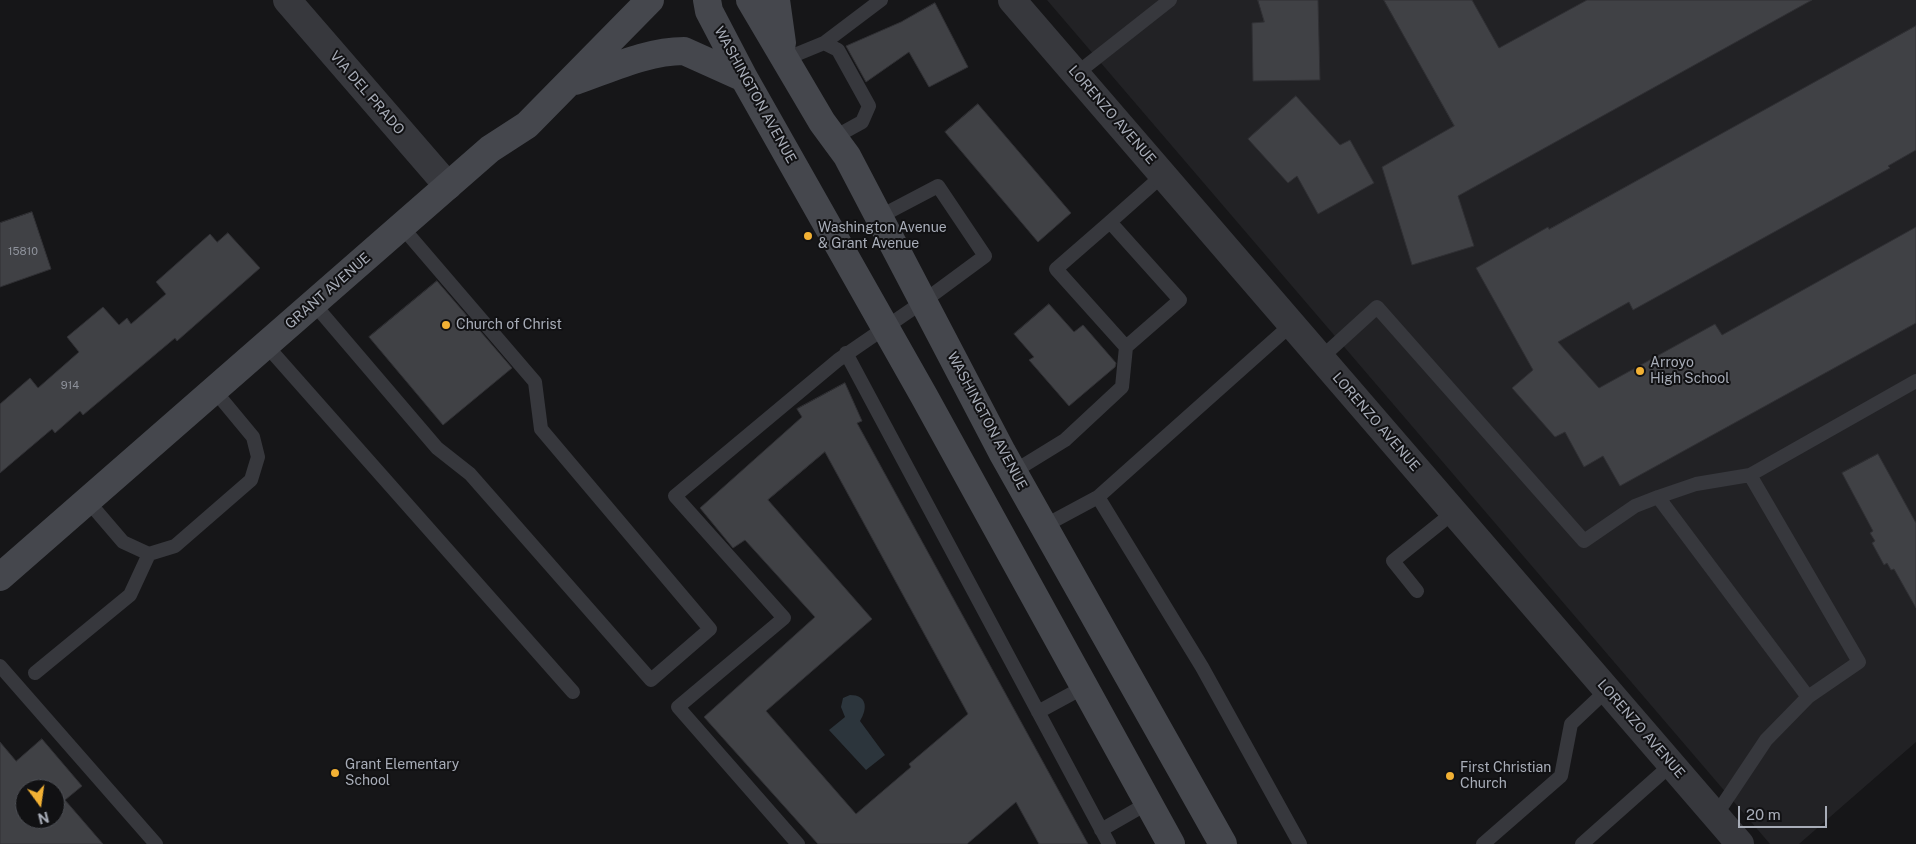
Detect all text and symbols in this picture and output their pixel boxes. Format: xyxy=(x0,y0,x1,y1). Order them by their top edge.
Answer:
street label: WASHINGTON AVENUE xyxy=(710,24,800,166)
street label: VIA DEL PRADO xyxy=(326,48,408,138)
street label: LORENZO AVENUE xyxy=(1065,62,1159,168)
place label: Washington Avenue & Grant Avenue xyxy=(818,220,947,252)
marker: Washington Avenue & Grant Avenue xyxy=(802,230,814,242)
house number: 15810 xyxy=(8,245,38,259)
street label: GRANT AVENUE xyxy=(282,249,374,333)
place label: Church of Christ xyxy=(456,317,562,333)
marker: Church of Christ xyxy=(440,319,452,331)
street label: WASHINGTON AVENUE xyxy=(944,349,1030,493)
place label: Arroyo High School xyxy=(1650,355,1729,388)
marker: Arroyo High School xyxy=(1634,365,1646,377)
street label: LORENZO AVENUE xyxy=(1329,369,1423,475)
house number: 914 xyxy=(61,379,79,393)
street label: LORENZO AVENUE xyxy=(1594,676,1688,782)
place label: Grant Elementary School xyxy=(345,757,459,790)
place label: First Christian Church xyxy=(1460,760,1551,792)
marker: Grant Elementary School xyxy=(329,767,341,779)
marker: First Christian Church xyxy=(1444,770,1456,782)
north arrow xyxy=(15,779,65,829)
scale bar xyxy=(1741,796,1830,828)
text: 20 m xyxy=(1746,806,1781,823)
text: N xyxy=(36,808,51,827)

